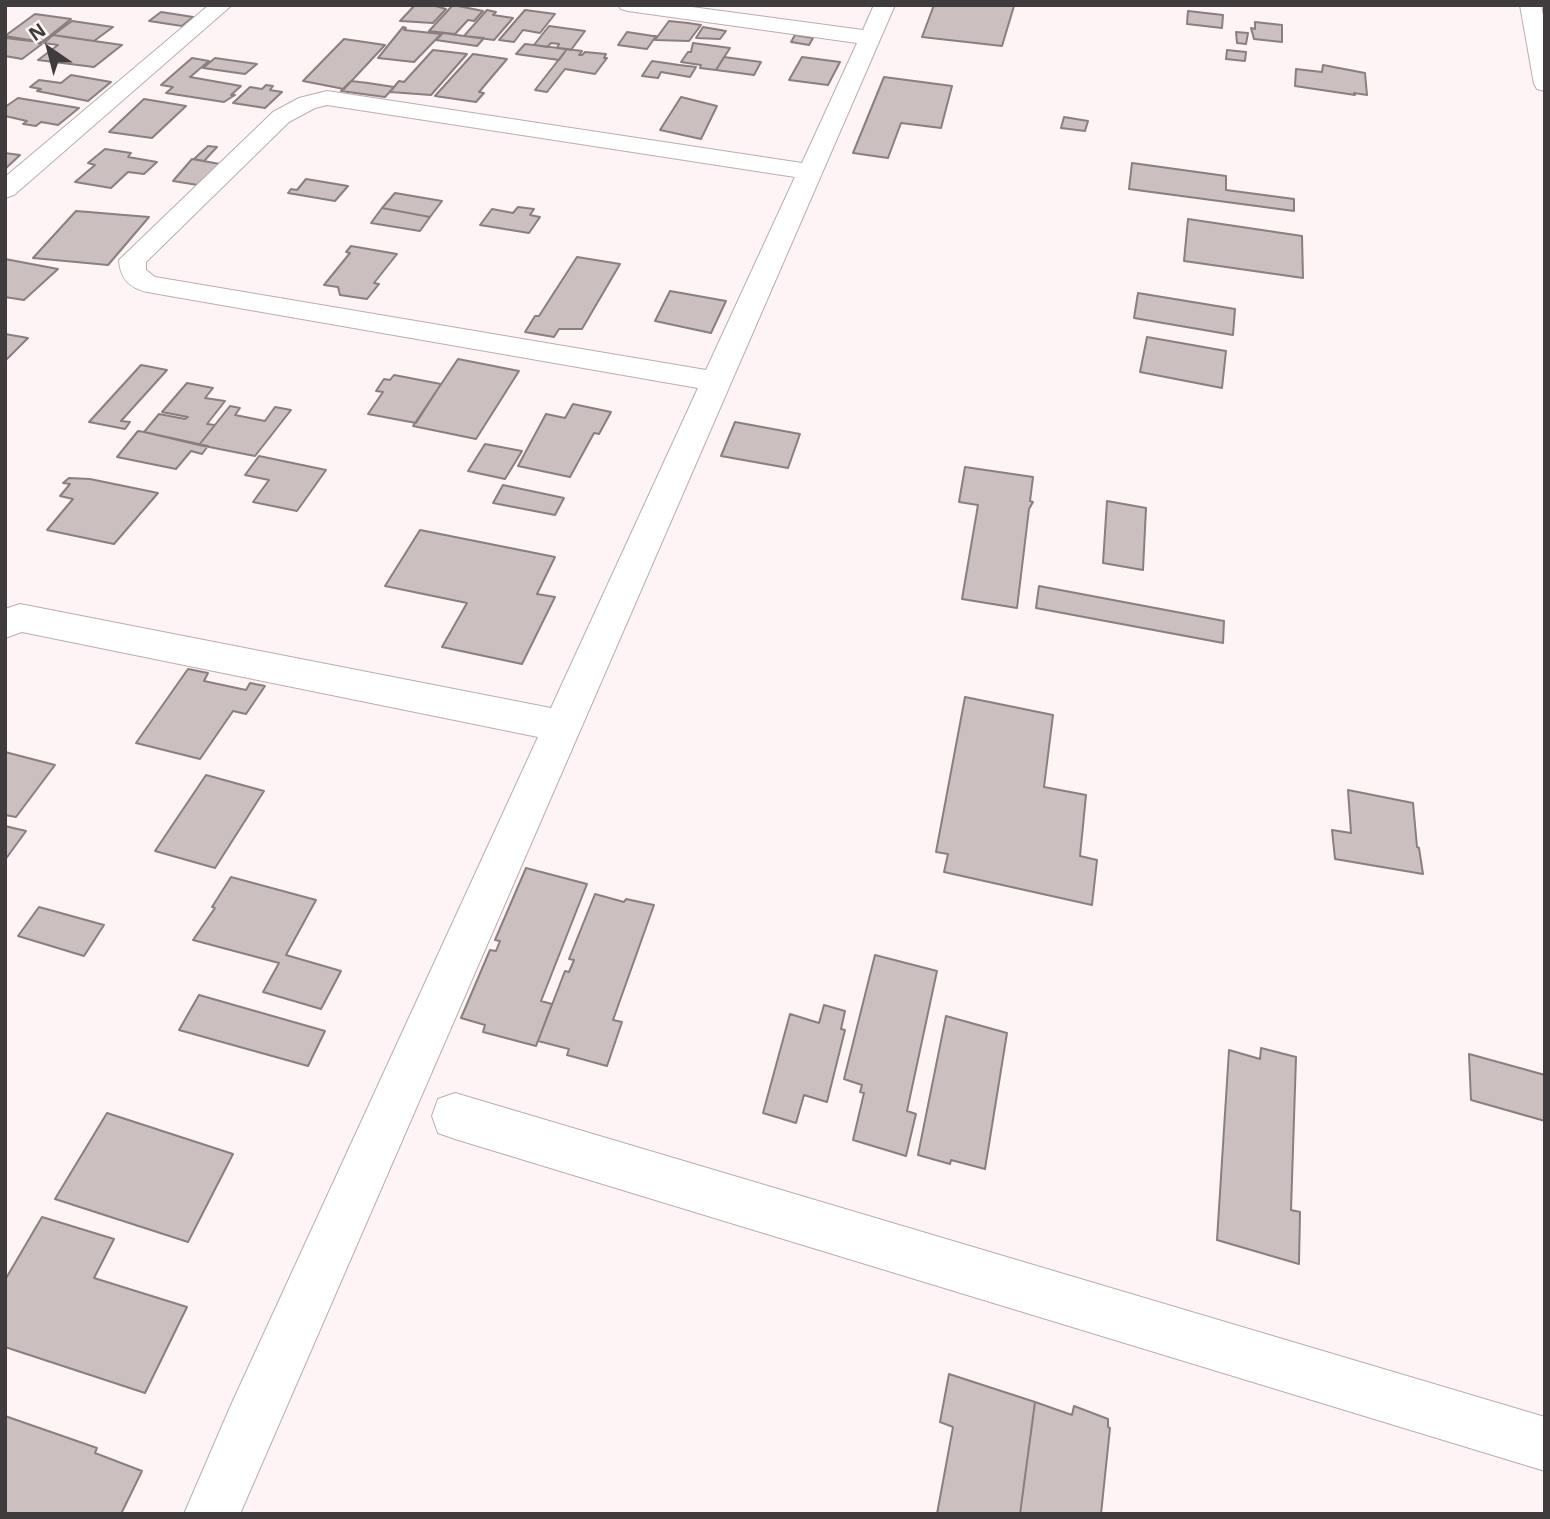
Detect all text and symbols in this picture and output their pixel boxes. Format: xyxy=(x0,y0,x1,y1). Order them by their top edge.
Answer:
north arrow xyxy=(14,14,84,84)
text: N xyxy=(23,17,51,47)

